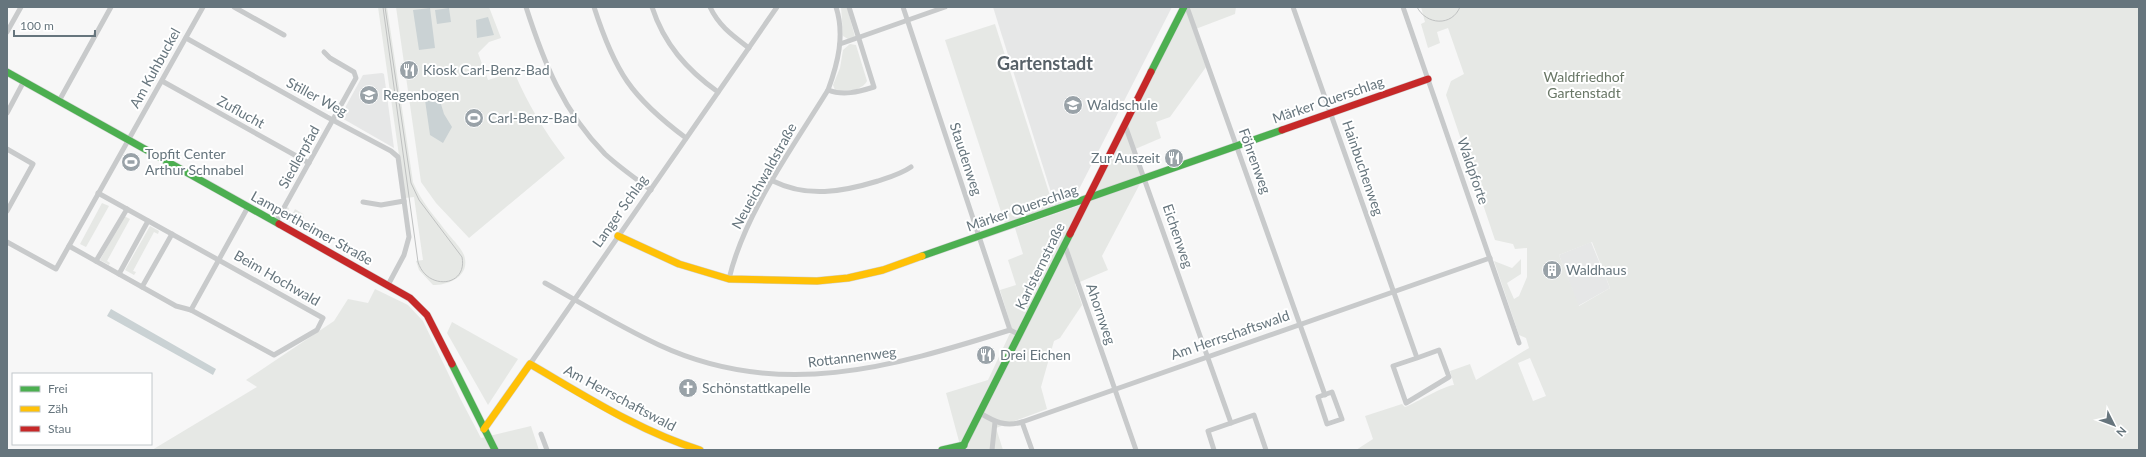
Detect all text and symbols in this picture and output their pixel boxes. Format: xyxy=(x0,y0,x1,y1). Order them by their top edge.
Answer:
scale bar xyxy=(14,12,95,38)
text: 100 m xyxy=(20,18,54,33)
street label: Am Kuhbuckel xyxy=(126,25,184,111)
district label: Gartenstadt xyxy=(997,52,1093,74)
restaurant icon: Kiosk Carl-Benz-Bad xyxy=(398,59,420,81)
place label: Kiosk Carl-Benz-Bad xyxy=(423,61,550,78)
park label: Waldfriedhof Gartenstadt xyxy=(1544,68,1625,101)
street label: Märker Querschlag xyxy=(1270,72,1386,127)
street label: Stiller Weg xyxy=(284,73,351,120)
school or university icon: Regenbogen xyxy=(358,84,380,106)
place label: Regenbogen xyxy=(383,86,459,103)
street label: Zuflucht xyxy=(215,92,268,131)
school or university icon: Waldschule xyxy=(1062,94,1084,116)
place label: Waldschule xyxy=(1087,96,1158,113)
sports icon: Carl-Benz-Bad xyxy=(463,107,485,129)
place label: Carl-Benz-Bad xyxy=(488,109,577,126)
street label: Hainbuchenweg xyxy=(1339,118,1388,218)
street label: Neueichwaldstraße xyxy=(727,120,800,232)
street label: Staudenweg xyxy=(947,120,986,197)
street label: Siedlerpfad xyxy=(274,122,323,191)
street label: Föhrenweg xyxy=(1236,126,1275,196)
street label: Waldpforte xyxy=(1454,135,1493,207)
place label: Topfit Center Arthur Schnabel xyxy=(145,145,244,178)
restaurant icon: Zur Auszeit xyxy=(1163,147,1185,169)
place label: Zur Auszeit xyxy=(1091,149,1160,166)
sports icon: Topfit Center Arthur Schnabel xyxy=(120,151,142,173)
street label: Langer Schlag xyxy=(588,171,651,250)
street label: Märker Querschlag xyxy=(964,180,1080,235)
street label: Lampertheimer Straße xyxy=(248,187,376,268)
street label: Eichenweg xyxy=(1160,202,1197,270)
street label: Karlsternstraße xyxy=(1011,220,1068,312)
street label: Beim Hochwald xyxy=(231,246,323,309)
building icon: Waldhaus xyxy=(1541,259,1563,281)
place label: Waldhaus xyxy=(1566,261,1626,278)
street label: Ahornweg xyxy=(1083,281,1120,347)
street label: Am Herrschaftswald xyxy=(1168,306,1292,363)
street label: Rottannenweg xyxy=(807,343,897,370)
restaurant icon: Drei Eichen xyxy=(975,344,997,366)
place label: Drei Eichen xyxy=(1000,346,1071,363)
street label: Am Herrschaftswald xyxy=(561,361,679,434)
legend xyxy=(12,373,152,445)
church icon: Schönstattkapelle xyxy=(677,377,699,399)
place label: Schönstattkapelle xyxy=(702,379,811,396)
text: Frei xyxy=(48,381,68,396)
text: Zäh xyxy=(48,401,68,416)
north arrow xyxy=(2094,405,2134,445)
text: Stau xyxy=(48,421,71,436)
text: N xyxy=(2114,425,2129,440)

